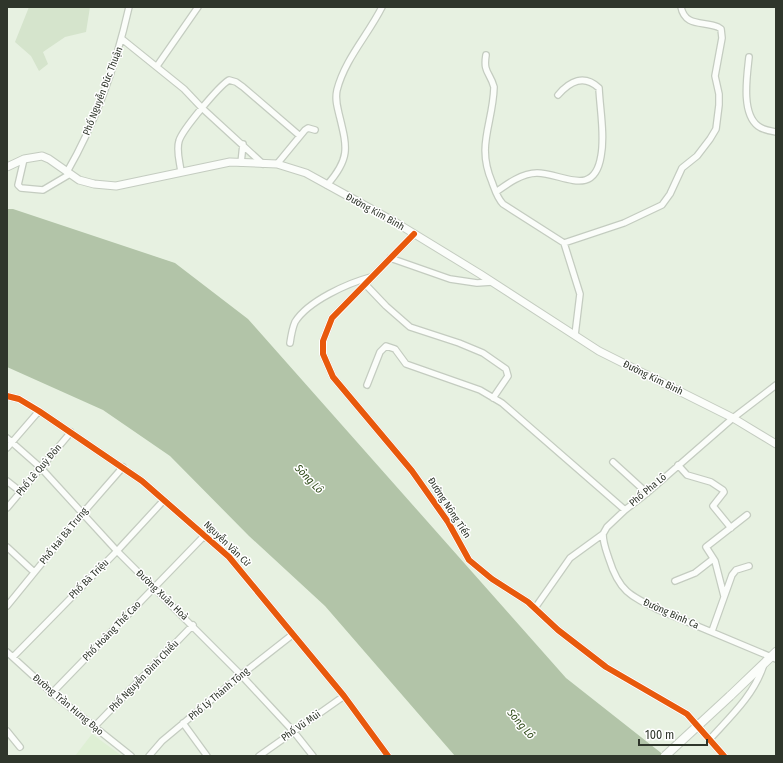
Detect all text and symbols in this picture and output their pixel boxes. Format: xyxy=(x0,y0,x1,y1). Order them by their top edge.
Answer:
street label: Phố Nguyễn Đức Thuận xyxy=(80,45,125,137)
street label: Đường Kim Bình xyxy=(344,190,407,233)
street label: Đường Kim Bình xyxy=(621,357,685,398)
street label: Phố Lê Quý Đôn xyxy=(13,441,64,498)
water label: Sông Lô xyxy=(291,461,326,496)
street label: Phố Pha Lô xyxy=(626,470,669,509)
street label: Đường Nông Tiến xyxy=(425,475,474,541)
street label: Phố Hai Bà Trưng xyxy=(37,504,91,567)
street label: Nguyễn Văn Cừ xyxy=(201,518,254,570)
street label: Phố Bà Triệu xyxy=(66,556,111,601)
street label: Đường Xuân Hoà xyxy=(133,567,191,623)
street label: Đường Bình Ca xyxy=(641,595,701,632)
street label: Phố Hoàng Thế Cao xyxy=(80,598,144,663)
street label: Phố Nguyễn Đình Chiểu xyxy=(105,636,181,714)
street label: Phố Lý Thánh Tông xyxy=(186,664,252,723)
street label: Đường Trần Hưng Đạo xyxy=(30,671,107,738)
water label: Sông Lô xyxy=(504,706,538,742)
street label: Phố Vũ Mùi xyxy=(278,707,323,744)
scale bar xyxy=(639,721,707,747)
text: 100 m xyxy=(645,728,674,742)

